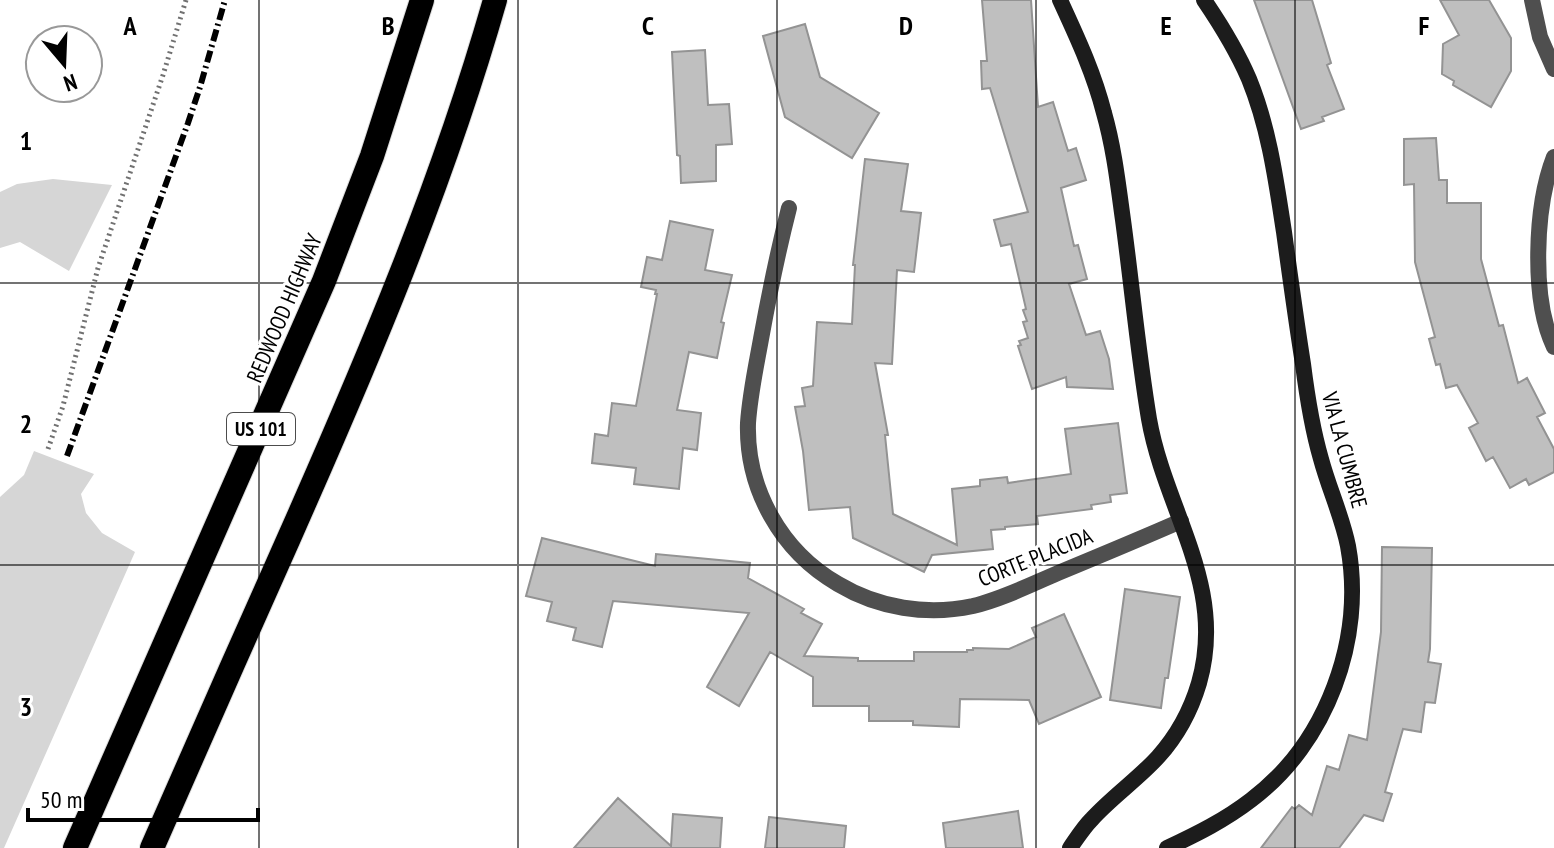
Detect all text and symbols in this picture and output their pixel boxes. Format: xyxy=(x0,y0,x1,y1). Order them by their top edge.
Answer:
text: A xyxy=(122,9,137,42)
text: B xyxy=(382,9,395,42)
text: C xyxy=(642,9,654,42)
text: D xyxy=(899,9,913,42)
text: E xyxy=(1160,9,1172,42)
text: F xyxy=(1419,9,1430,42)
north arrow xyxy=(24,24,104,104)
text: N xyxy=(60,68,81,98)
text: 1 xyxy=(20,124,32,157)
street label: REDWOOD HIGHWAY xyxy=(240,229,328,387)
street label: VIA LA CUMBRE xyxy=(1316,388,1374,511)
text: 2 xyxy=(20,407,32,440)
road number: US 101 xyxy=(227,413,295,445)
street label: CORTE PLACIDA xyxy=(974,521,1097,593)
text: 3 xyxy=(20,690,32,723)
scale bar xyxy=(28,772,258,822)
text: 50 m xyxy=(40,784,82,815)

